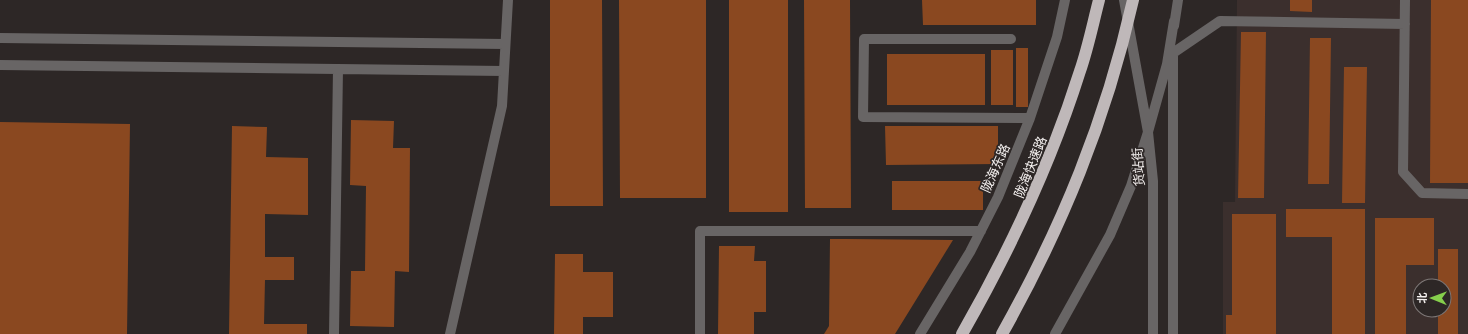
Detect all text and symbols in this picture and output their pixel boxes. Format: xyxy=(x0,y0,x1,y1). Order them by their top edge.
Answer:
street label: 陇海快速路 xyxy=(1011,134,1050,200)
street label: 陇海东路 xyxy=(978,141,1013,195)
street label: 货站街 xyxy=(1130,147,1147,187)
north arrow xyxy=(1412,278,1452,318)
text: 北 xyxy=(1416,292,1429,303)

